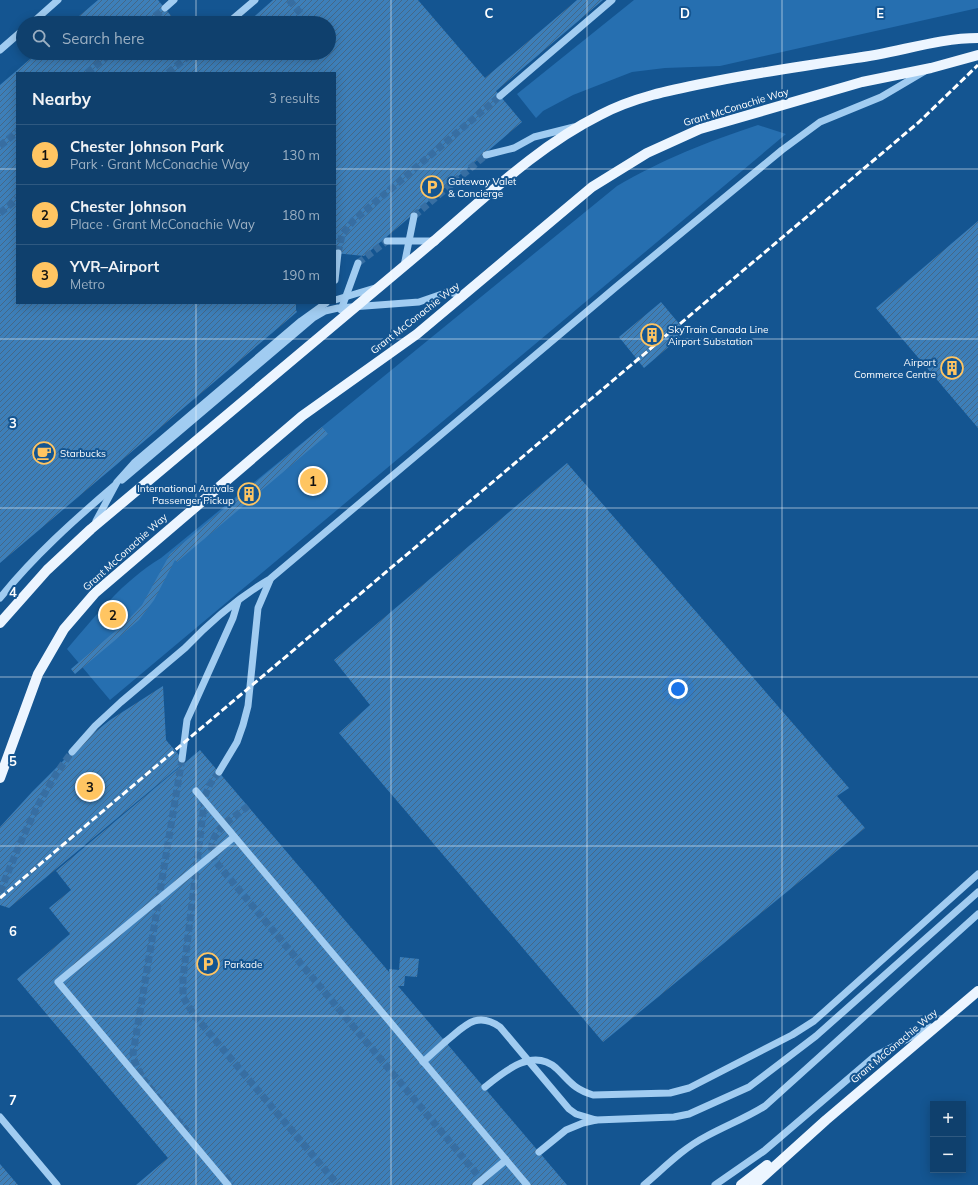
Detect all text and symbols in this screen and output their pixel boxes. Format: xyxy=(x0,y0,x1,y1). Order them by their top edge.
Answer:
text: C xyxy=(485,5,494,21)
text: D xyxy=(680,5,690,21)
text: E xyxy=(876,5,884,21)
search box xyxy=(16,16,336,60)
icon: search xyxy=(30,27,52,49)
text: Search here xyxy=(62,29,144,48)
street label: Grant McConachie Way xyxy=(682,85,791,129)
text: Nearby xyxy=(32,88,91,109)
text: 3 results xyxy=(269,90,320,106)
text: Chester Johnson Park xyxy=(70,137,224,156)
text: 1 xyxy=(41,147,49,163)
text: 130 m xyxy=(282,147,320,163)
text: Park · Grant McConachie Way xyxy=(70,156,250,172)
parking icon: Gateway Valet & Concierge xyxy=(419,174,445,200)
place label: Gateway Valet & Concierge xyxy=(448,175,517,200)
text: Chester Johnson xyxy=(70,197,187,216)
text: 2 xyxy=(41,207,49,223)
text: 180 m xyxy=(282,207,320,223)
text: Place · Grant McConachie Way xyxy=(70,216,255,232)
text: YVR–Airport xyxy=(70,257,159,276)
text: 3 xyxy=(41,267,49,283)
text: 190 m xyxy=(282,267,320,283)
text: Metro xyxy=(70,276,105,292)
street label: Grant McConachie Way xyxy=(368,279,463,357)
building icon: SkyTrain Canada Line Airport Substation xyxy=(639,322,665,348)
place label: SkyTrain Canada Line Airport Substation xyxy=(668,323,769,348)
building icon: Airport Commerce Centre xyxy=(939,355,965,381)
place label: Airport Commerce Centre xyxy=(854,356,936,381)
text: 3 xyxy=(9,415,17,431)
cafe icon: Starbucks xyxy=(31,440,57,466)
place label: Starbucks xyxy=(60,447,106,460)
pin: 1 xyxy=(300,466,326,496)
building icon: International Arrivals Passenger Pickup xyxy=(236,481,262,507)
place label: International Arrivals Passenger Pickup xyxy=(137,482,234,507)
street label: Grant McConachie Way xyxy=(80,510,171,593)
text: 4 xyxy=(9,584,17,600)
pin: 2 xyxy=(100,600,126,630)
your location xyxy=(668,679,688,699)
text: 5 xyxy=(9,753,17,769)
pin: 3 xyxy=(77,772,103,802)
text: 6 xyxy=(9,923,17,939)
parking icon: Parkade xyxy=(195,951,221,977)
place label: Parkade xyxy=(224,958,262,971)
street label: Grant McConachie Way xyxy=(848,1005,941,1086)
text: 7 xyxy=(9,1092,17,1108)
map controls xyxy=(930,1101,966,1173)
button: + xyxy=(930,1101,966,1137)
button: − xyxy=(930,1137,966,1173)

